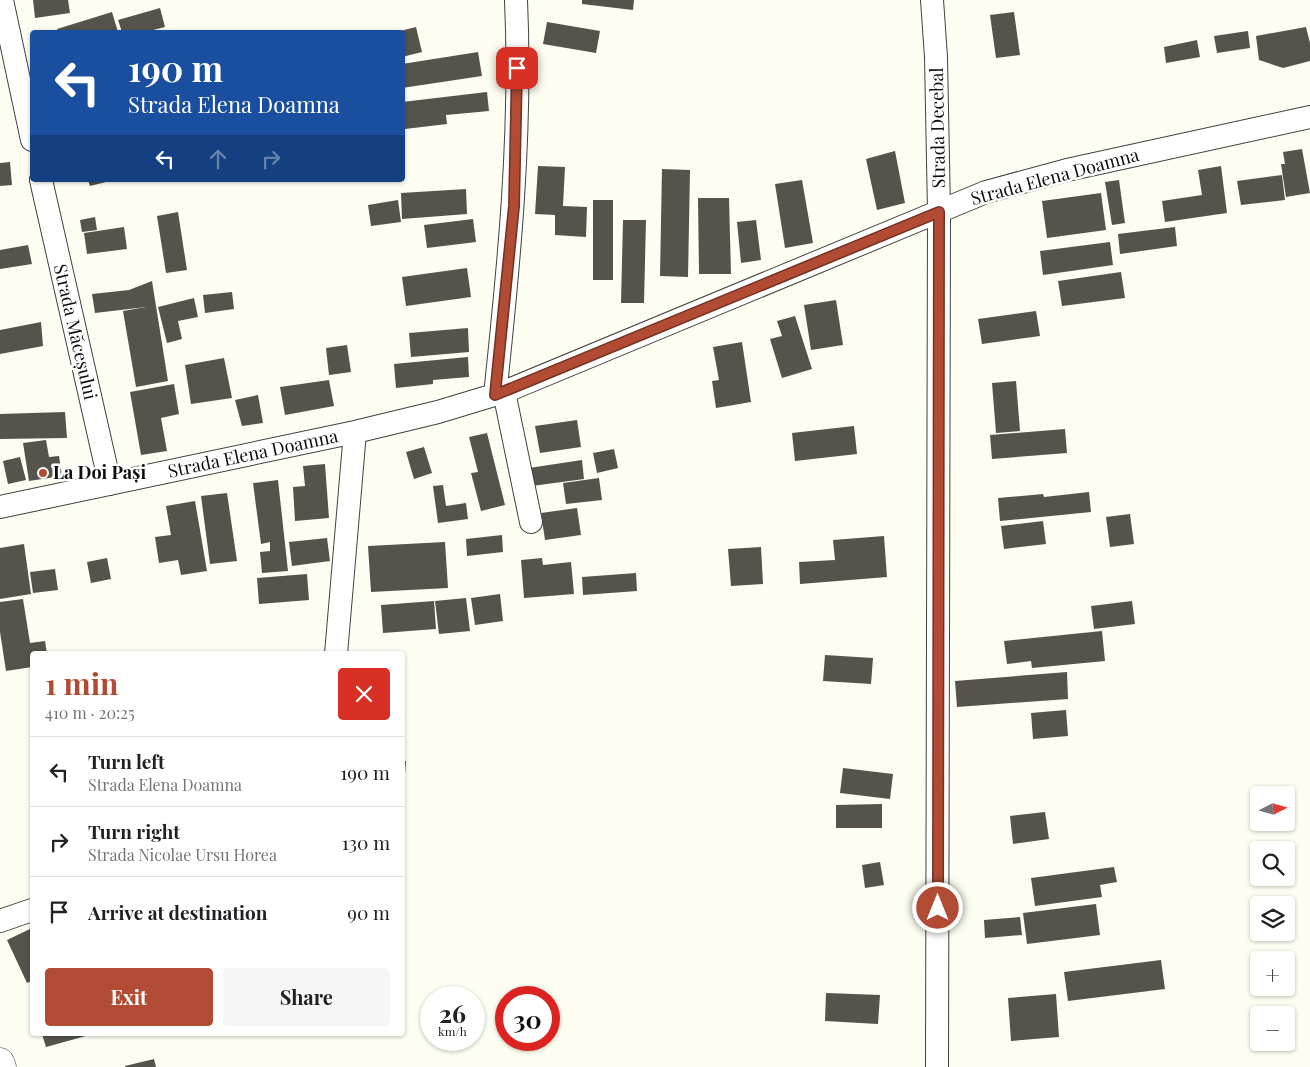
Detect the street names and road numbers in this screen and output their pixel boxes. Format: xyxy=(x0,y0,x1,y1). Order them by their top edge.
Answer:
street label: Strada Decebal xyxy=(924,67,950,189)
street label: Strada Elena Doamna xyxy=(968,142,1142,210)
street label: Strada Măceșului xyxy=(49,262,103,402)
street label: Strada Elena Doamna xyxy=(166,423,340,483)

